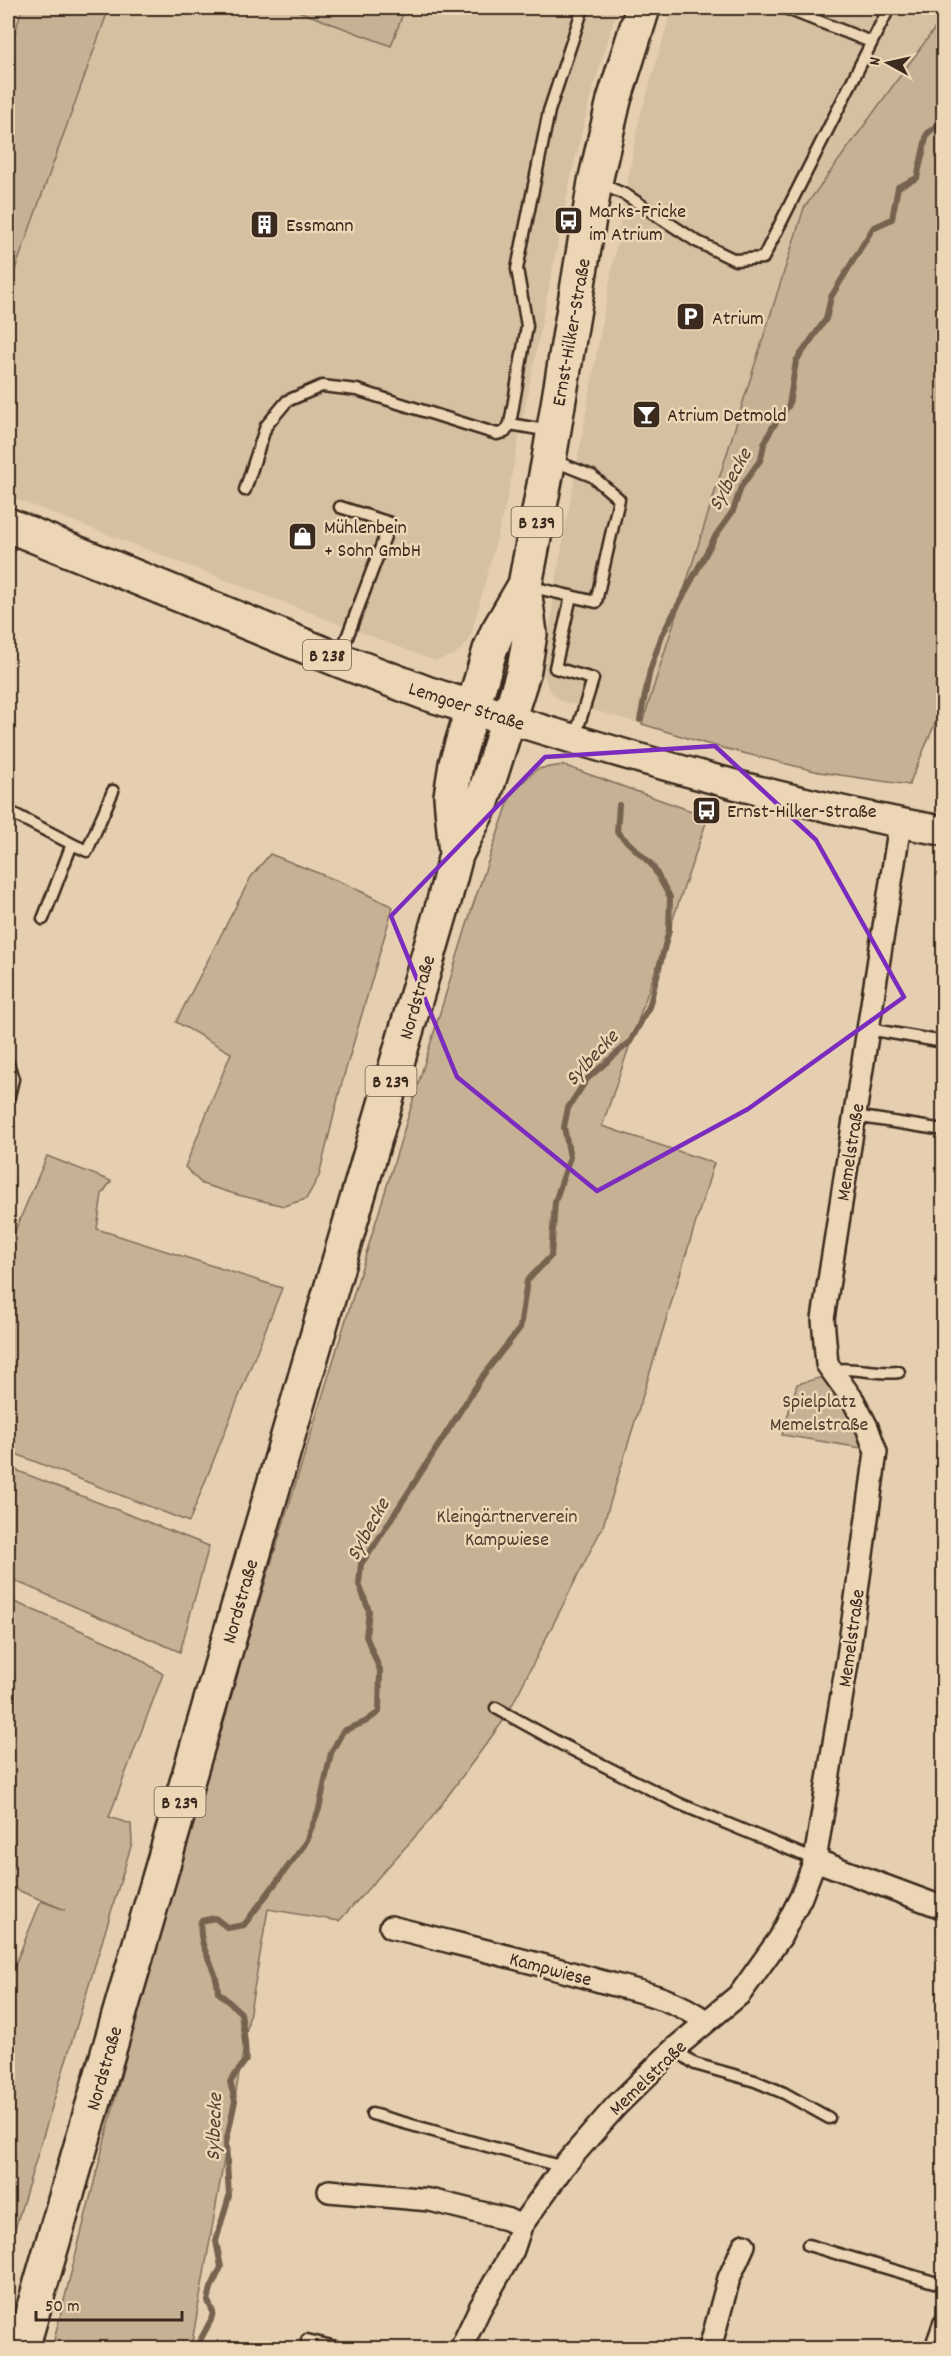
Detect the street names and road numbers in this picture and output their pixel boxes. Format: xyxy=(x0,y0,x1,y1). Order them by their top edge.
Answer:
street label: Ernst-Hilker-Straße xyxy=(546,256,600,409)
road number: B 239 xyxy=(512,507,562,537)
road number: B 238 xyxy=(303,640,351,670)
street label: Lemgoer Straße xyxy=(404,676,528,740)
street label: Nordstraße xyxy=(394,952,444,1043)
road number: B 239 xyxy=(366,1066,416,1096)
street label: Memelstraße xyxy=(830,1101,874,1203)
street label: Nordstraße xyxy=(217,1556,267,1647)
street label: Memelstraße xyxy=(832,1587,874,1689)
road number: B 239 xyxy=(154,1787,206,1817)
street label: Kampwiese xyxy=(506,1946,595,1995)
street label: Nordstraße xyxy=(81,2023,131,2114)
street label: Memelstraße xyxy=(604,2035,694,2124)

